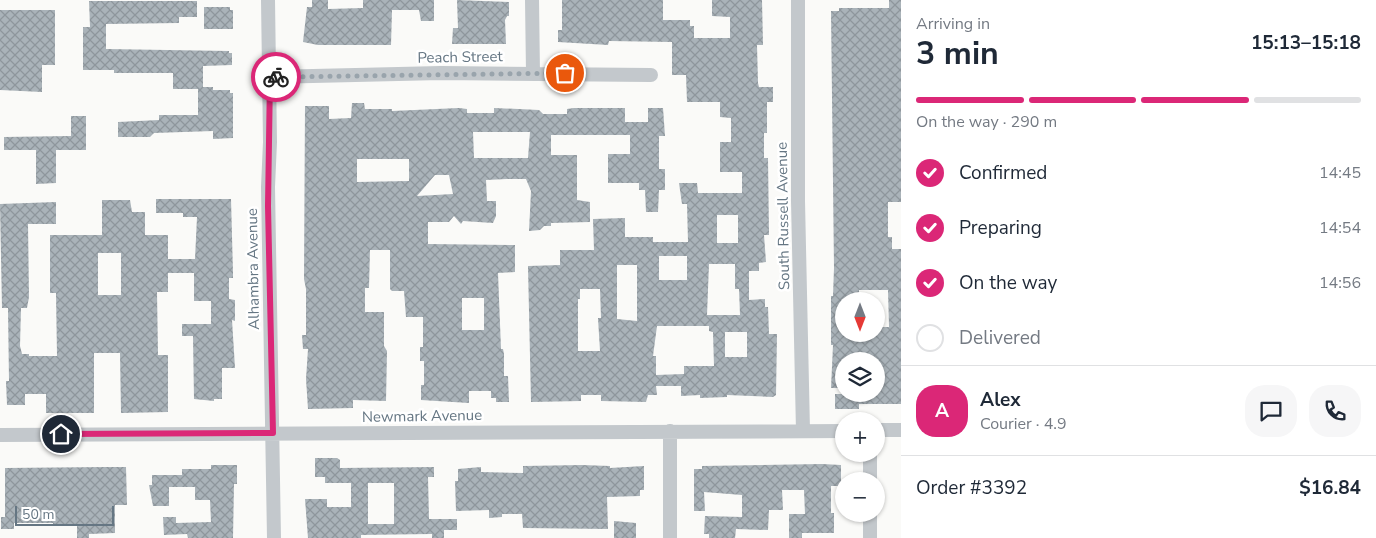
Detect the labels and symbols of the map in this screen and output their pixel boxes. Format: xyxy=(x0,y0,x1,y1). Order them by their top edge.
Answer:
street label: Peach Street xyxy=(417,46,504,68)
courier xyxy=(251,52,301,102)
pin xyxy=(544,52,586,94)
street label: South Russell Avenue xyxy=(772,142,794,290)
street label: Alhambra Avenue xyxy=(242,208,264,330)
north arrow xyxy=(835,292,885,342)
street label: Newmark Avenue xyxy=(362,405,482,427)
pin xyxy=(40,413,82,455)
scale bar xyxy=(15,503,114,526)

